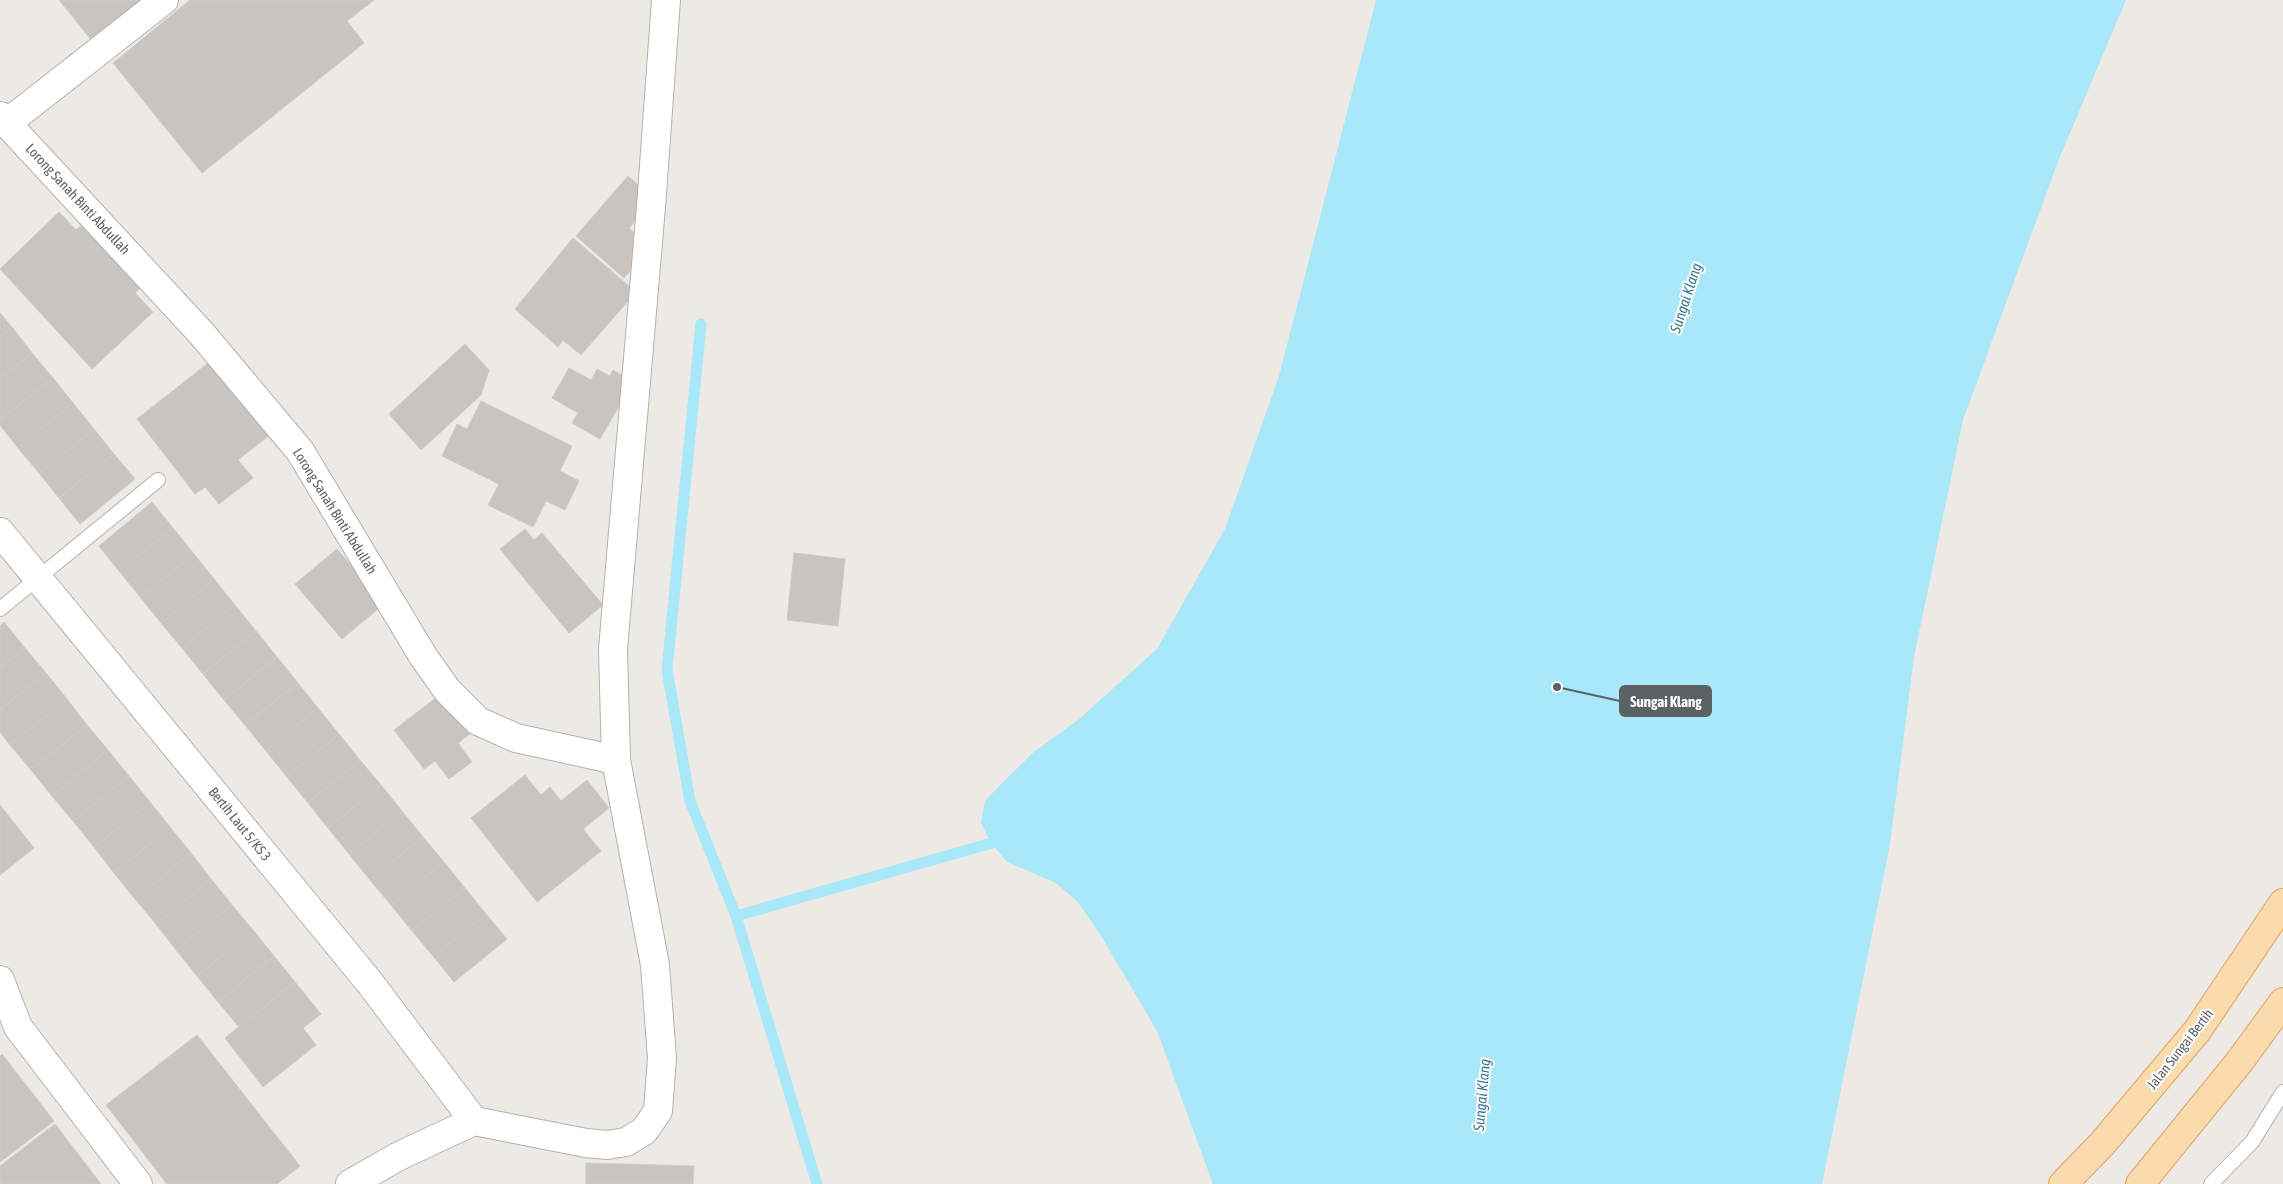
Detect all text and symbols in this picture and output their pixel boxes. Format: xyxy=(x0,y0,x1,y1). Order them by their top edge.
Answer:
street label: Lorong Sanah Binti Abdullah xyxy=(23,140,133,258)
water label: Sungai Klang xyxy=(1666,261,1705,336)
street label: Lorong Sanah Binti Abdullah xyxy=(290,445,380,577)
callout: Sungai Klang xyxy=(1620,686,1711,716)
text: Sungai Klang xyxy=(1630,693,1702,710)
street label: Bertih Laut 5/KS 3 xyxy=(205,784,275,864)
street label: Jalan Sungai Bertih xyxy=(2144,1006,2216,1092)
water label: Sungai Klang xyxy=(1470,1058,1493,1133)

